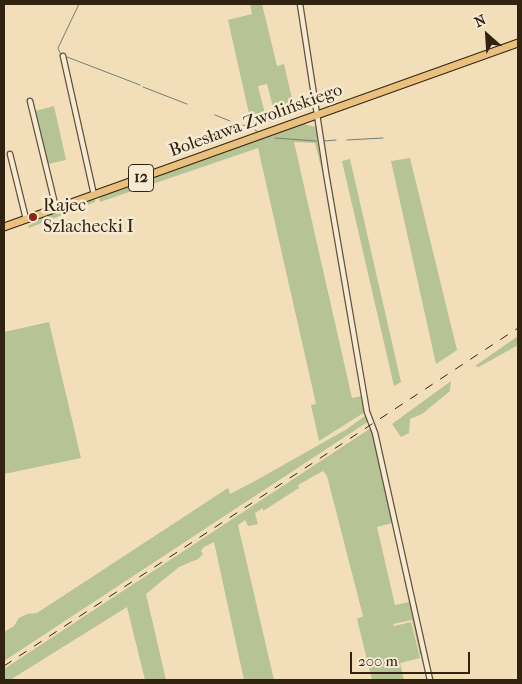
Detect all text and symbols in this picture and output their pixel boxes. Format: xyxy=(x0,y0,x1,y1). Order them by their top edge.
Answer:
north arrow xyxy=(462,10,512,60)
text: N xyxy=(472,11,489,31)
street label: Bolesława Zwolińskiego xyxy=(167,80,345,162)
road number: 12 xyxy=(128,164,154,192)
place label: Rajec Szlachecki I xyxy=(43,196,134,238)
marker: Rajec Szlachecki I xyxy=(27,211,39,223)
scale bar xyxy=(352,642,472,674)
text: 200 m xyxy=(358,652,398,670)

